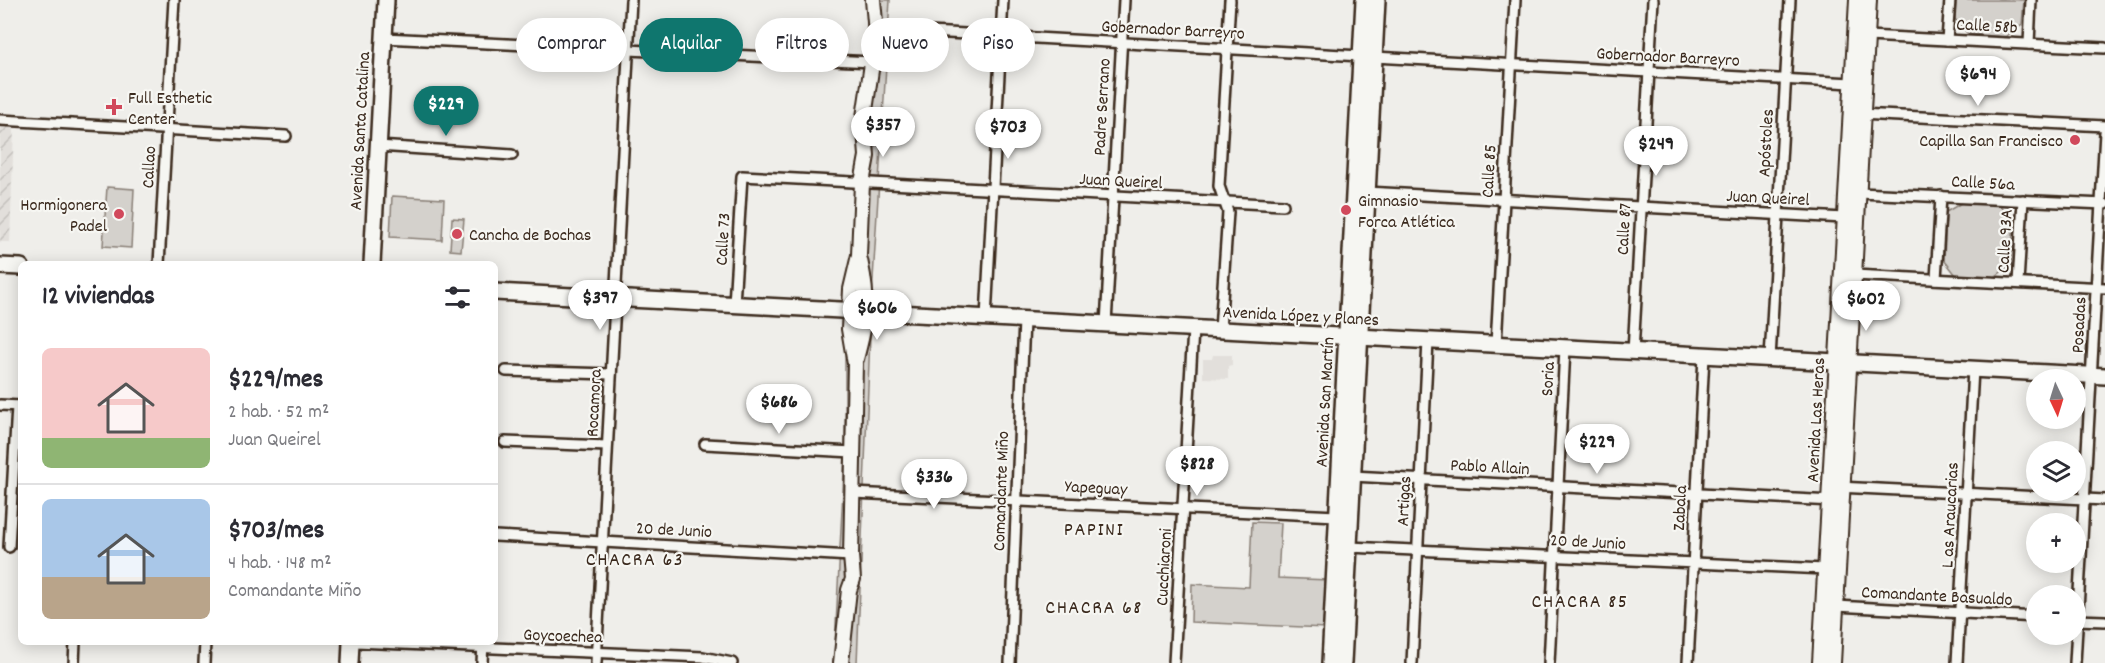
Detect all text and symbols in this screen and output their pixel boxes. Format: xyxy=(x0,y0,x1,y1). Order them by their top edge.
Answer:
street label: Calle 58b xyxy=(1956,13,2018,42)
street label: Gobernador Barreyro xyxy=(1100,15,1245,48)
chip: Comprar xyxy=(516,18,627,72)
chip: Alquilar xyxy=(639,18,743,72)
chip: Filtros xyxy=(755,18,849,72)
chip: Nuevo xyxy=(861,18,949,72)
chip: Piso xyxy=(961,18,1035,72)
street label: Gobernador Barreyro xyxy=(1595,42,1740,75)
street label: Avenida Santa Catalina xyxy=(345,51,378,211)
pin: $694 xyxy=(1942,56,2014,107)
street label: Padre Serrano xyxy=(1088,58,1119,157)
text: $694 xyxy=(1959,61,1997,89)
pin: $229 xyxy=(410,86,482,137)
place label: Full Esthetic Center xyxy=(128,87,212,133)
text: $229 xyxy=(428,91,464,119)
marker: Full Esthetic Center xyxy=(105,98,123,116)
pin: $357 xyxy=(847,107,919,158)
street label: Apóstoles xyxy=(1753,108,1782,178)
pin: $703 xyxy=(972,109,1044,160)
text: $357 xyxy=(865,112,901,140)
text: $703 xyxy=(989,114,1027,142)
pin: $249 xyxy=(1620,126,1692,177)
place label: Capilla San Francisco xyxy=(1919,130,2063,155)
text: $249 xyxy=(1638,131,1674,159)
marker: Capilla San Francisco xyxy=(2068,133,2082,147)
street label: Calle 85 xyxy=(1477,144,1504,198)
street label: Callao xyxy=(137,145,164,189)
street label: Juan Queirel xyxy=(1078,168,1164,197)
street label: Calle 56a xyxy=(1950,170,2016,199)
street label: Juan Queirel xyxy=(1725,185,1811,214)
place label: Gimnasio Forca Atlética xyxy=(1358,190,1455,236)
place label: Hormigonera Padel xyxy=(20,194,108,240)
street label: Calle 87 xyxy=(1612,202,1639,256)
marker: Gimnasio Forca Atlética xyxy=(1339,203,1353,217)
marker: Hormigonera Padel xyxy=(112,207,126,221)
street label: Calle 93A xyxy=(1992,208,2021,274)
street label: Calle 73 xyxy=(711,212,738,266)
place label: Cancha de Bochas xyxy=(469,224,591,249)
marker: Cancha de Bochas xyxy=(450,227,464,241)
text: 12 viviendas xyxy=(42,279,155,316)
pin: $397 xyxy=(564,280,636,331)
icon: filters xyxy=(441,281,474,314)
pin: $602 xyxy=(1830,281,1902,332)
text: $397 xyxy=(582,285,618,313)
text: $602 xyxy=(1846,286,1886,314)
pin: $606 xyxy=(841,290,913,341)
text: $606 xyxy=(857,295,897,323)
street label: Posadas xyxy=(2067,296,2094,354)
street label: Avenida López y Planes xyxy=(1222,301,1380,334)
street label: Avenida San Martín xyxy=(1311,336,1342,468)
street label: Avenida Las Heras xyxy=(1802,357,1833,483)
street label: Soria xyxy=(1536,361,1563,397)
text: $229/mes xyxy=(228,362,323,399)
street label: Rocamora xyxy=(581,368,610,438)
north arrow xyxy=(2026,369,2086,429)
map controls xyxy=(2026,369,2086,645)
icon: home xyxy=(90,372,162,444)
pin: $686 xyxy=(743,384,815,435)
text: $686 xyxy=(760,389,798,417)
text: 2 hab. · 52 m² xyxy=(228,399,329,427)
pin: $229 xyxy=(1561,424,1633,475)
text: Juan Queirel xyxy=(228,427,321,455)
text: $229 xyxy=(1579,429,1615,457)
street label: Comandante Miño xyxy=(988,431,1017,552)
button: layers xyxy=(2026,441,2086,501)
pin: $828 xyxy=(1161,446,1233,497)
text: $828 xyxy=(1180,451,1214,479)
street label: Pablo Allain xyxy=(1450,454,1530,483)
pin: $336 xyxy=(898,459,970,510)
street label: L as Araucarias xyxy=(1936,462,1967,569)
text: $336 xyxy=(915,464,953,492)
street label: Yapeguay xyxy=(1064,475,1128,504)
street label: Artigas xyxy=(1392,475,1419,527)
street label: Zabala xyxy=(1668,484,1695,531)
text: $703/mes xyxy=(228,513,325,550)
button: + xyxy=(2026,513,2086,573)
street label: 20 de Junio xyxy=(635,517,713,546)
district label: PAPINI xyxy=(1064,517,1124,545)
icon: home xyxy=(90,523,162,595)
street label: Cucchiaroni xyxy=(1151,528,1180,606)
street label: 20 de Junio xyxy=(1549,529,1627,558)
district label: CHACRA 63 xyxy=(586,547,684,575)
text: 4 hab. · 148 m² xyxy=(228,550,331,578)
text: Comandante Miño xyxy=(228,578,361,606)
street label: Comandante Basualdo xyxy=(1861,581,2013,614)
button: − xyxy=(2026,585,2086,645)
district label: CHACRA 85 xyxy=(1532,589,1628,617)
district label: CHACRA 68 xyxy=(1045,595,1143,623)
street label: Goycoechea xyxy=(523,624,604,651)

